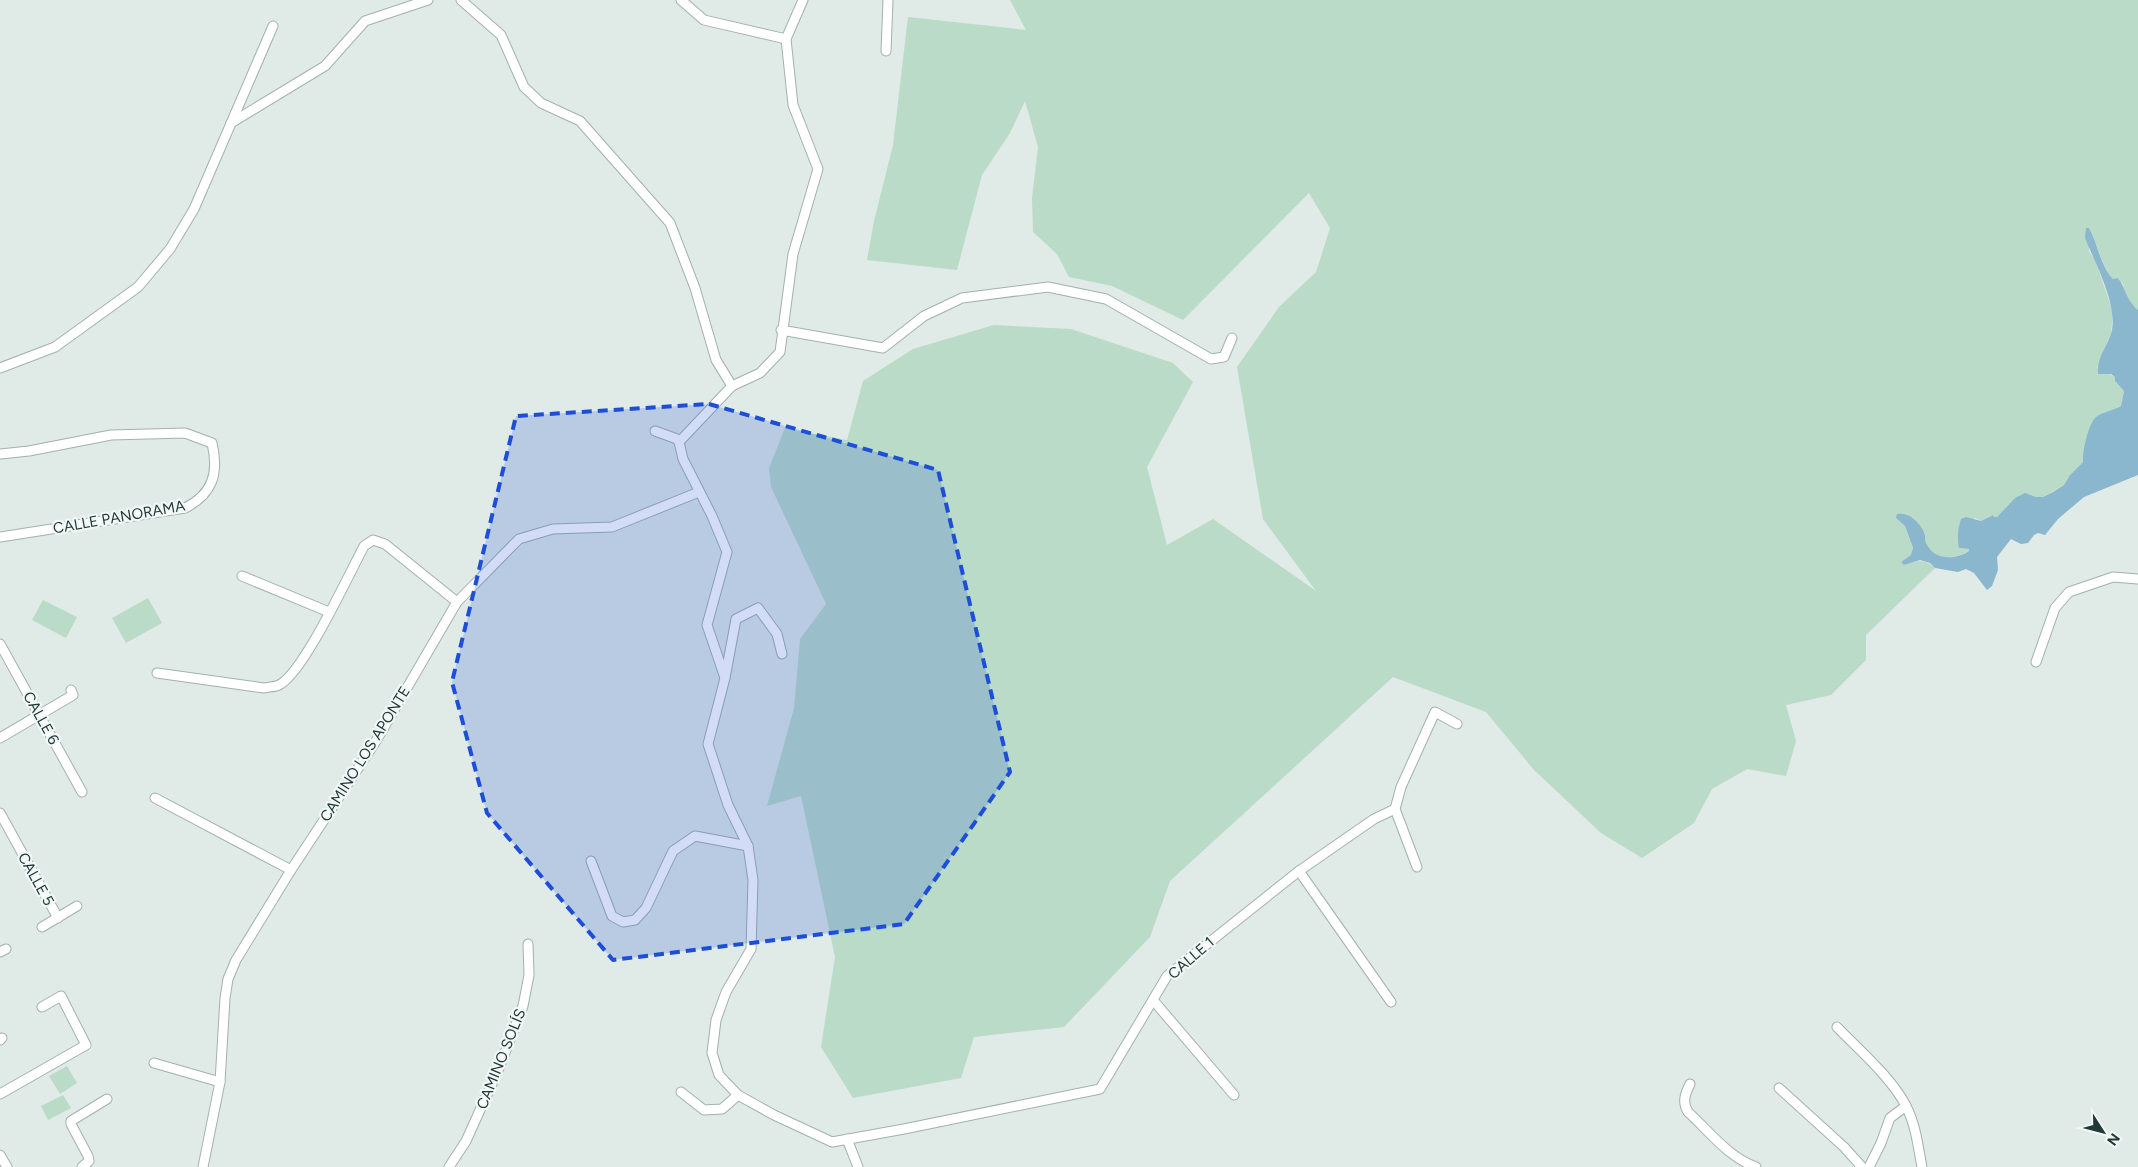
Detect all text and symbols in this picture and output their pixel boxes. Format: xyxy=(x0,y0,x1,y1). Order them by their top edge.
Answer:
street label: CALLE PANORAMA xyxy=(52,497,186,537)
street label: CAMINO LOS APONTE xyxy=(316,683,414,825)
street label: CALLE 6 xyxy=(19,688,63,748)
street label: CALLE 5 xyxy=(14,849,58,909)
street label: CALLE 1 xyxy=(1164,933,1218,983)
street label: CAMINO SOLÍS xyxy=(473,1006,529,1112)
north arrow xyxy=(2078,1107,2128,1157)
text: N xyxy=(2103,1130,2123,1149)

